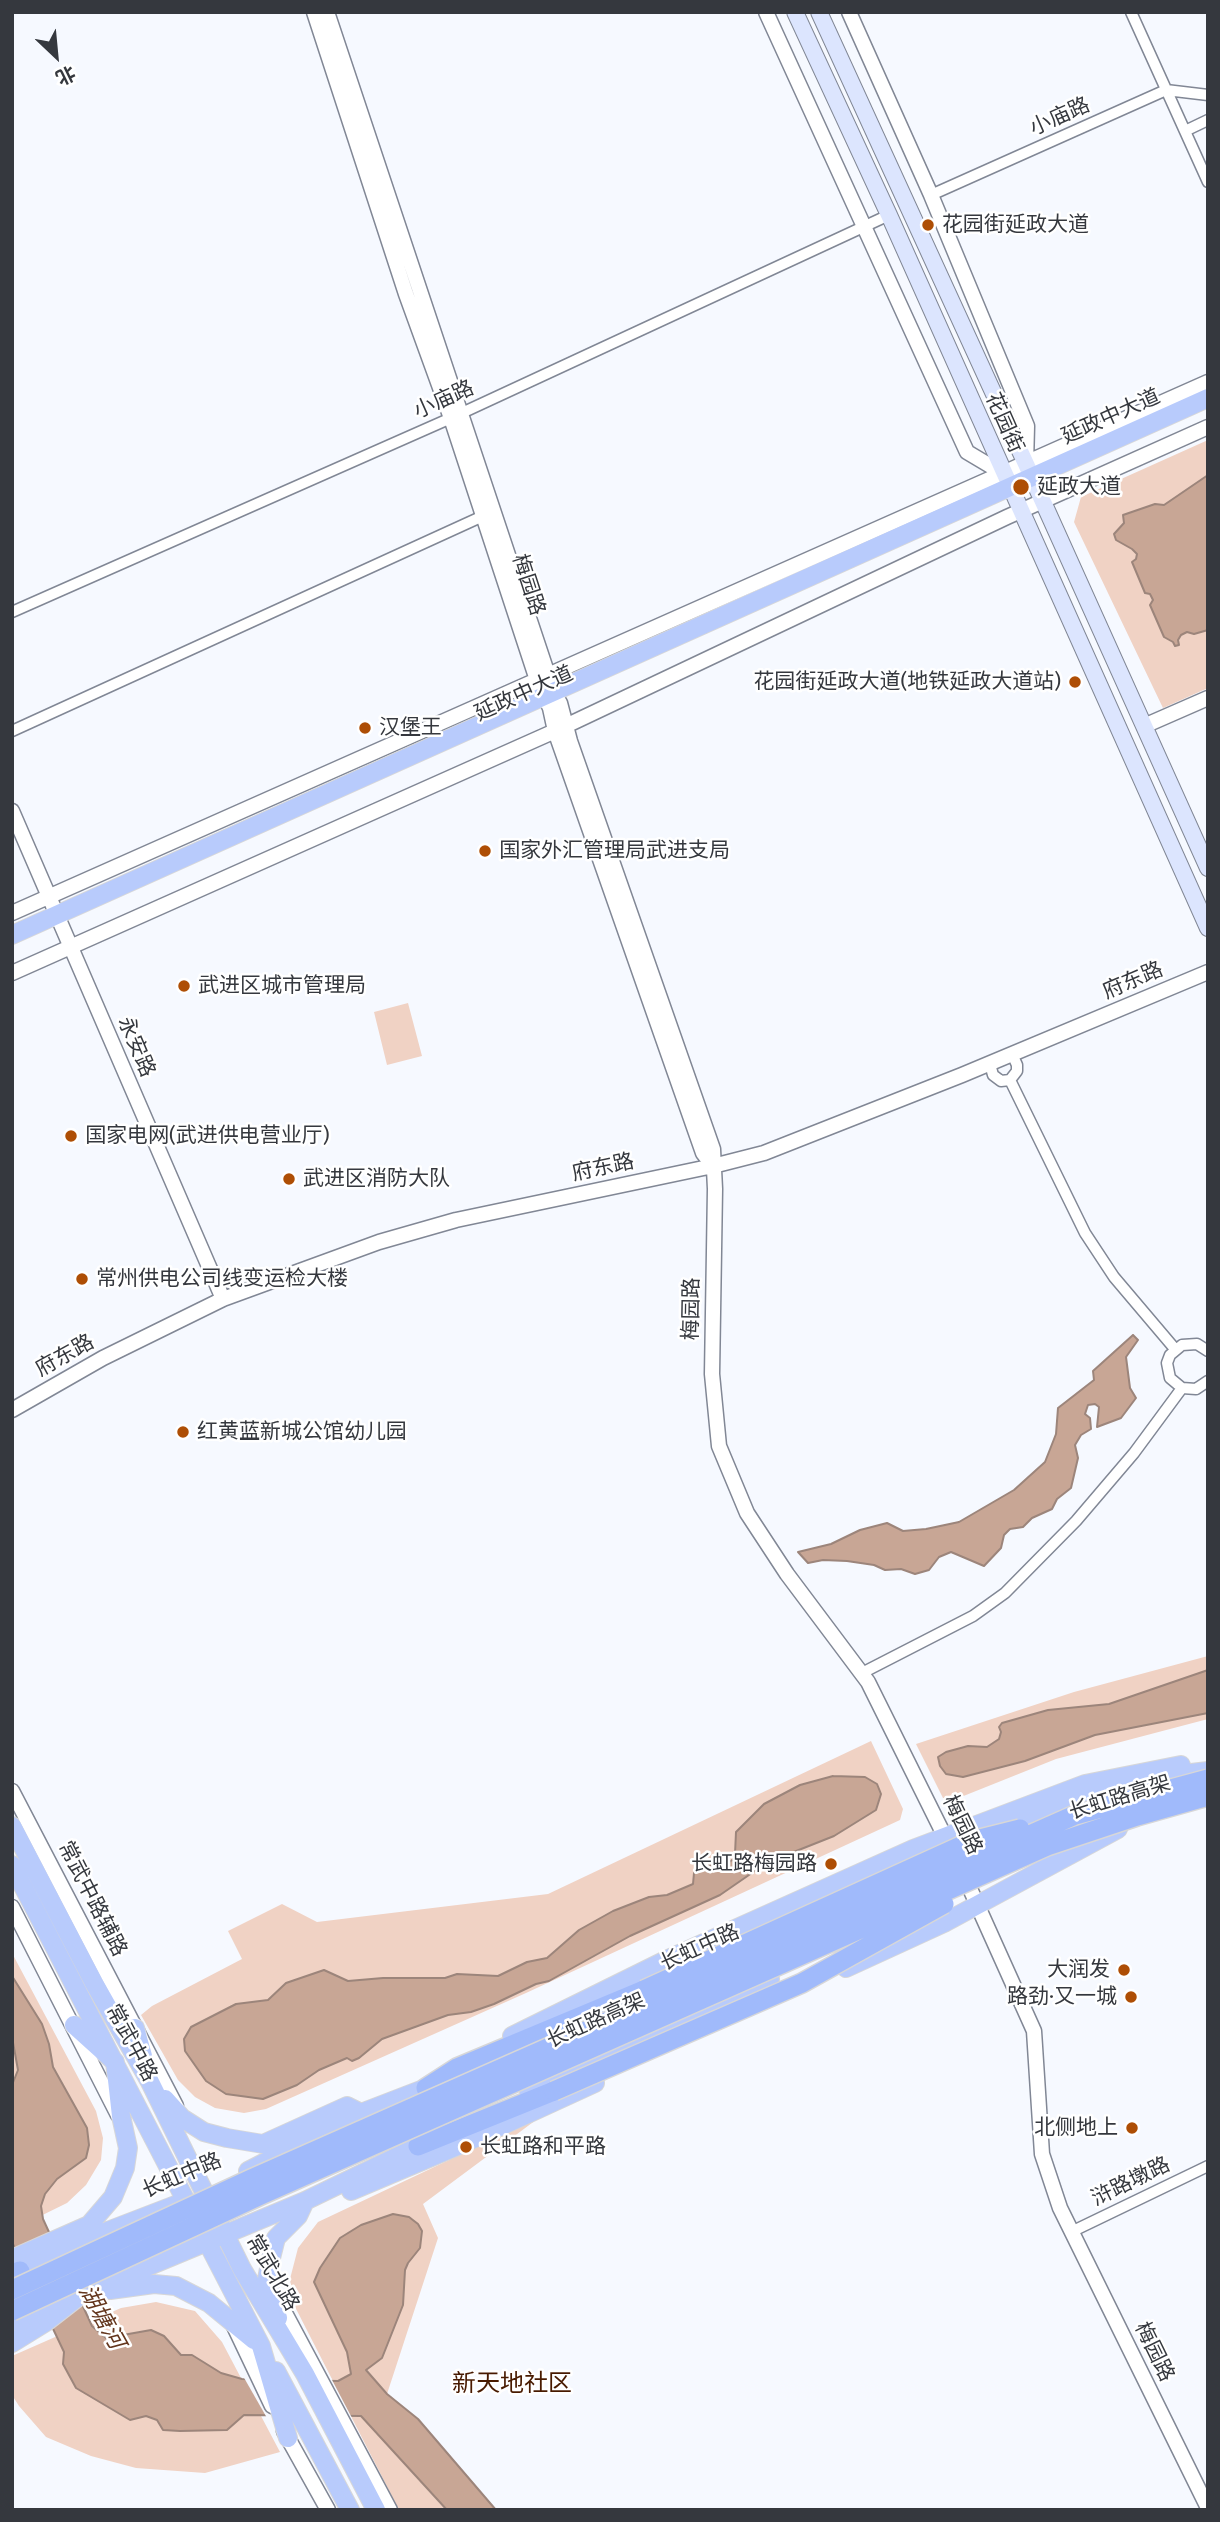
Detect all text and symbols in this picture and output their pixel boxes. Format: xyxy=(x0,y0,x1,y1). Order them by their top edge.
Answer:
north arrow xyxy=(21,21,91,91)
text: 北 xyxy=(52,61,79,90)
street label: 小庙路 xyxy=(1026,93,1094,141)
place label: 花园街延政大道 xyxy=(942,212,1089,238)
marker: 花园街延政大道 xyxy=(920,217,936,233)
street label: 小庙路 xyxy=(410,376,478,424)
street label: 延政中大道 xyxy=(1058,384,1164,450)
street label: 花园街 xyxy=(980,389,1028,457)
place label: 延政大道 xyxy=(1037,474,1121,500)
marker: 延政大道 xyxy=(1011,477,1031,497)
street label: 梅园路 xyxy=(506,551,550,619)
street label: 延政中大道 xyxy=(471,661,577,727)
place label: 花园街延政大道(地铁延政大道站) xyxy=(753,669,1061,695)
marker: 花园街延政大道(地铁延政大道站) xyxy=(1067,674,1083,690)
place label: 汉堡王 xyxy=(379,715,442,741)
marker: 汉堡王 xyxy=(357,720,373,736)
place label: 国家外汇管理局武进支局 xyxy=(499,838,730,864)
marker: 国家外汇管理局武进支局 xyxy=(477,843,493,859)
street label: 府东路 xyxy=(1099,957,1167,1005)
place label: 武进区城市管理局 xyxy=(198,973,366,999)
marker: 武进区城市管理局 xyxy=(176,978,192,994)
street label: 永安路 xyxy=(112,1013,160,1081)
place label: 国家电网(武进供电营业厅) xyxy=(85,1123,330,1149)
marker: 国家电网(武进供电营业厅) xyxy=(63,1128,79,1144)
street label: 府东路 xyxy=(570,1149,636,1187)
place label: 武进区消防大队 xyxy=(303,1166,450,1192)
marker: 武进区消防大队 xyxy=(281,1171,297,1187)
place label: 常州供电公司线变运检大楼 xyxy=(96,1266,348,1292)
marker: 常州供电公司线变运检大楼 xyxy=(74,1271,90,1287)
street label: 梅园路 xyxy=(679,1277,705,1341)
street label: 府东路 xyxy=(31,1330,99,1382)
place label: 红黄蓝新城公馆幼儿园 xyxy=(197,1419,407,1445)
marker: 红黄蓝新城公馆幼儿园 xyxy=(175,1424,191,1440)
street label: 长虹路高架 xyxy=(1066,1771,1174,1825)
street label: 梅园路 xyxy=(937,1791,987,1859)
street label: 常武中路辅路 xyxy=(52,1837,132,1961)
place label: 长虹路梅园路 xyxy=(691,1851,817,1877)
marker: 长虹路梅园路 xyxy=(823,1856,839,1872)
street label: 长虹中路 xyxy=(657,1919,743,1977)
place label: 大润发 xyxy=(1047,1957,1110,1983)
marker: 大润发 xyxy=(1116,1962,1132,1978)
place label: 路劲·又一城 xyxy=(1007,1984,1117,2010)
street label: 长虹路高架 xyxy=(543,1988,649,2054)
marker: 路劲·又一城 xyxy=(1123,1989,1139,2005)
street label: 常武中路 xyxy=(100,2000,162,2086)
place label: 北侧地上 xyxy=(1034,2115,1118,2141)
marker: 北侧地上 xyxy=(1124,2120,1140,2136)
place label: 长虹路和平路 xyxy=(480,2134,606,2160)
marker: 长虹路和平路 xyxy=(458,2139,474,2155)
street label: 长虹中路 xyxy=(138,2148,226,2204)
street label: 浒路墩路 xyxy=(1088,2152,1174,2212)
street label: 常武北路 xyxy=(240,2230,304,2316)
water label: 湖塘河 xyxy=(72,2280,130,2354)
street label: 梅园路 xyxy=(1129,2318,1179,2386)
district label: 新天地社区 xyxy=(452,2370,572,2398)

